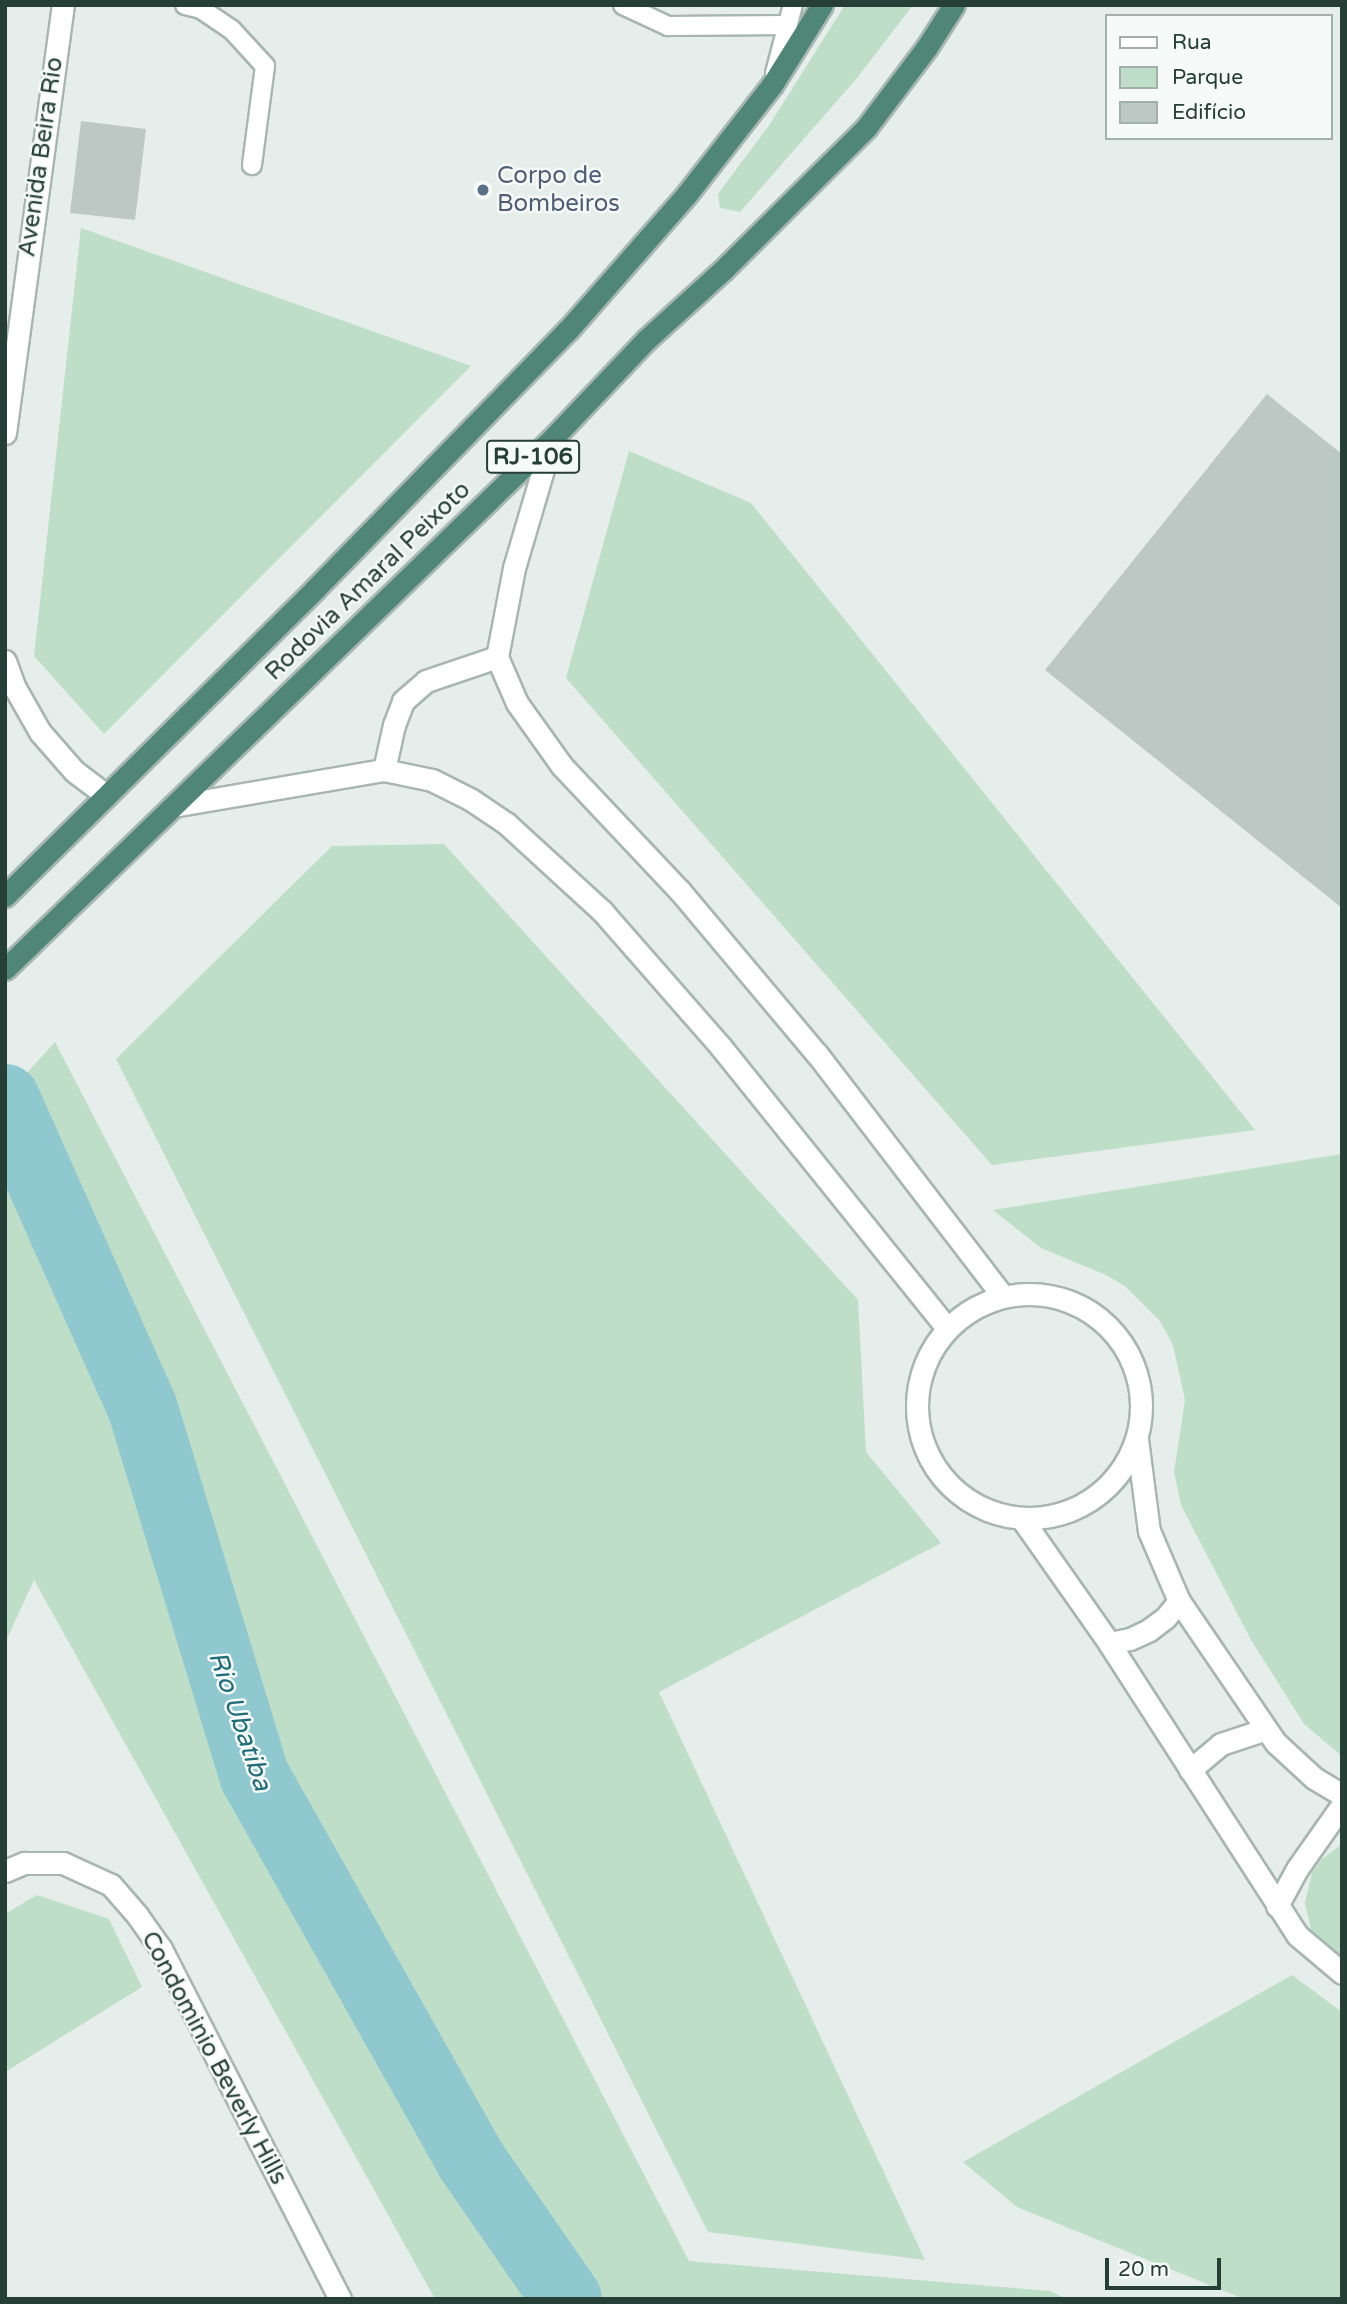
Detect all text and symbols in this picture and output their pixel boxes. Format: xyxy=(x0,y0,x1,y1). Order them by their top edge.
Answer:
legend xyxy=(1106,14,1333,140)
text: Rua xyxy=(1172,30,1212,55)
street label: Avenida Beira Rio xyxy=(13,55,69,259)
text: Parque xyxy=(1172,65,1243,90)
text: Edifício xyxy=(1172,100,1246,125)
place label: Corpo de Bombeiros xyxy=(497,162,620,218)
marker: Corpo de Bombeiros xyxy=(475,182,491,198)
road number: RJ-106 xyxy=(486,438,580,477)
street label: Rodovia Amaral Peixoto xyxy=(259,475,477,687)
water label: Rio Ubatiba xyxy=(202,1647,278,1795)
street label: Condominio Beverly Hills xyxy=(135,1927,293,2189)
scale bar xyxy=(1109,2244,1224,2288)
text: 20 m xyxy=(1118,2257,1169,2282)

